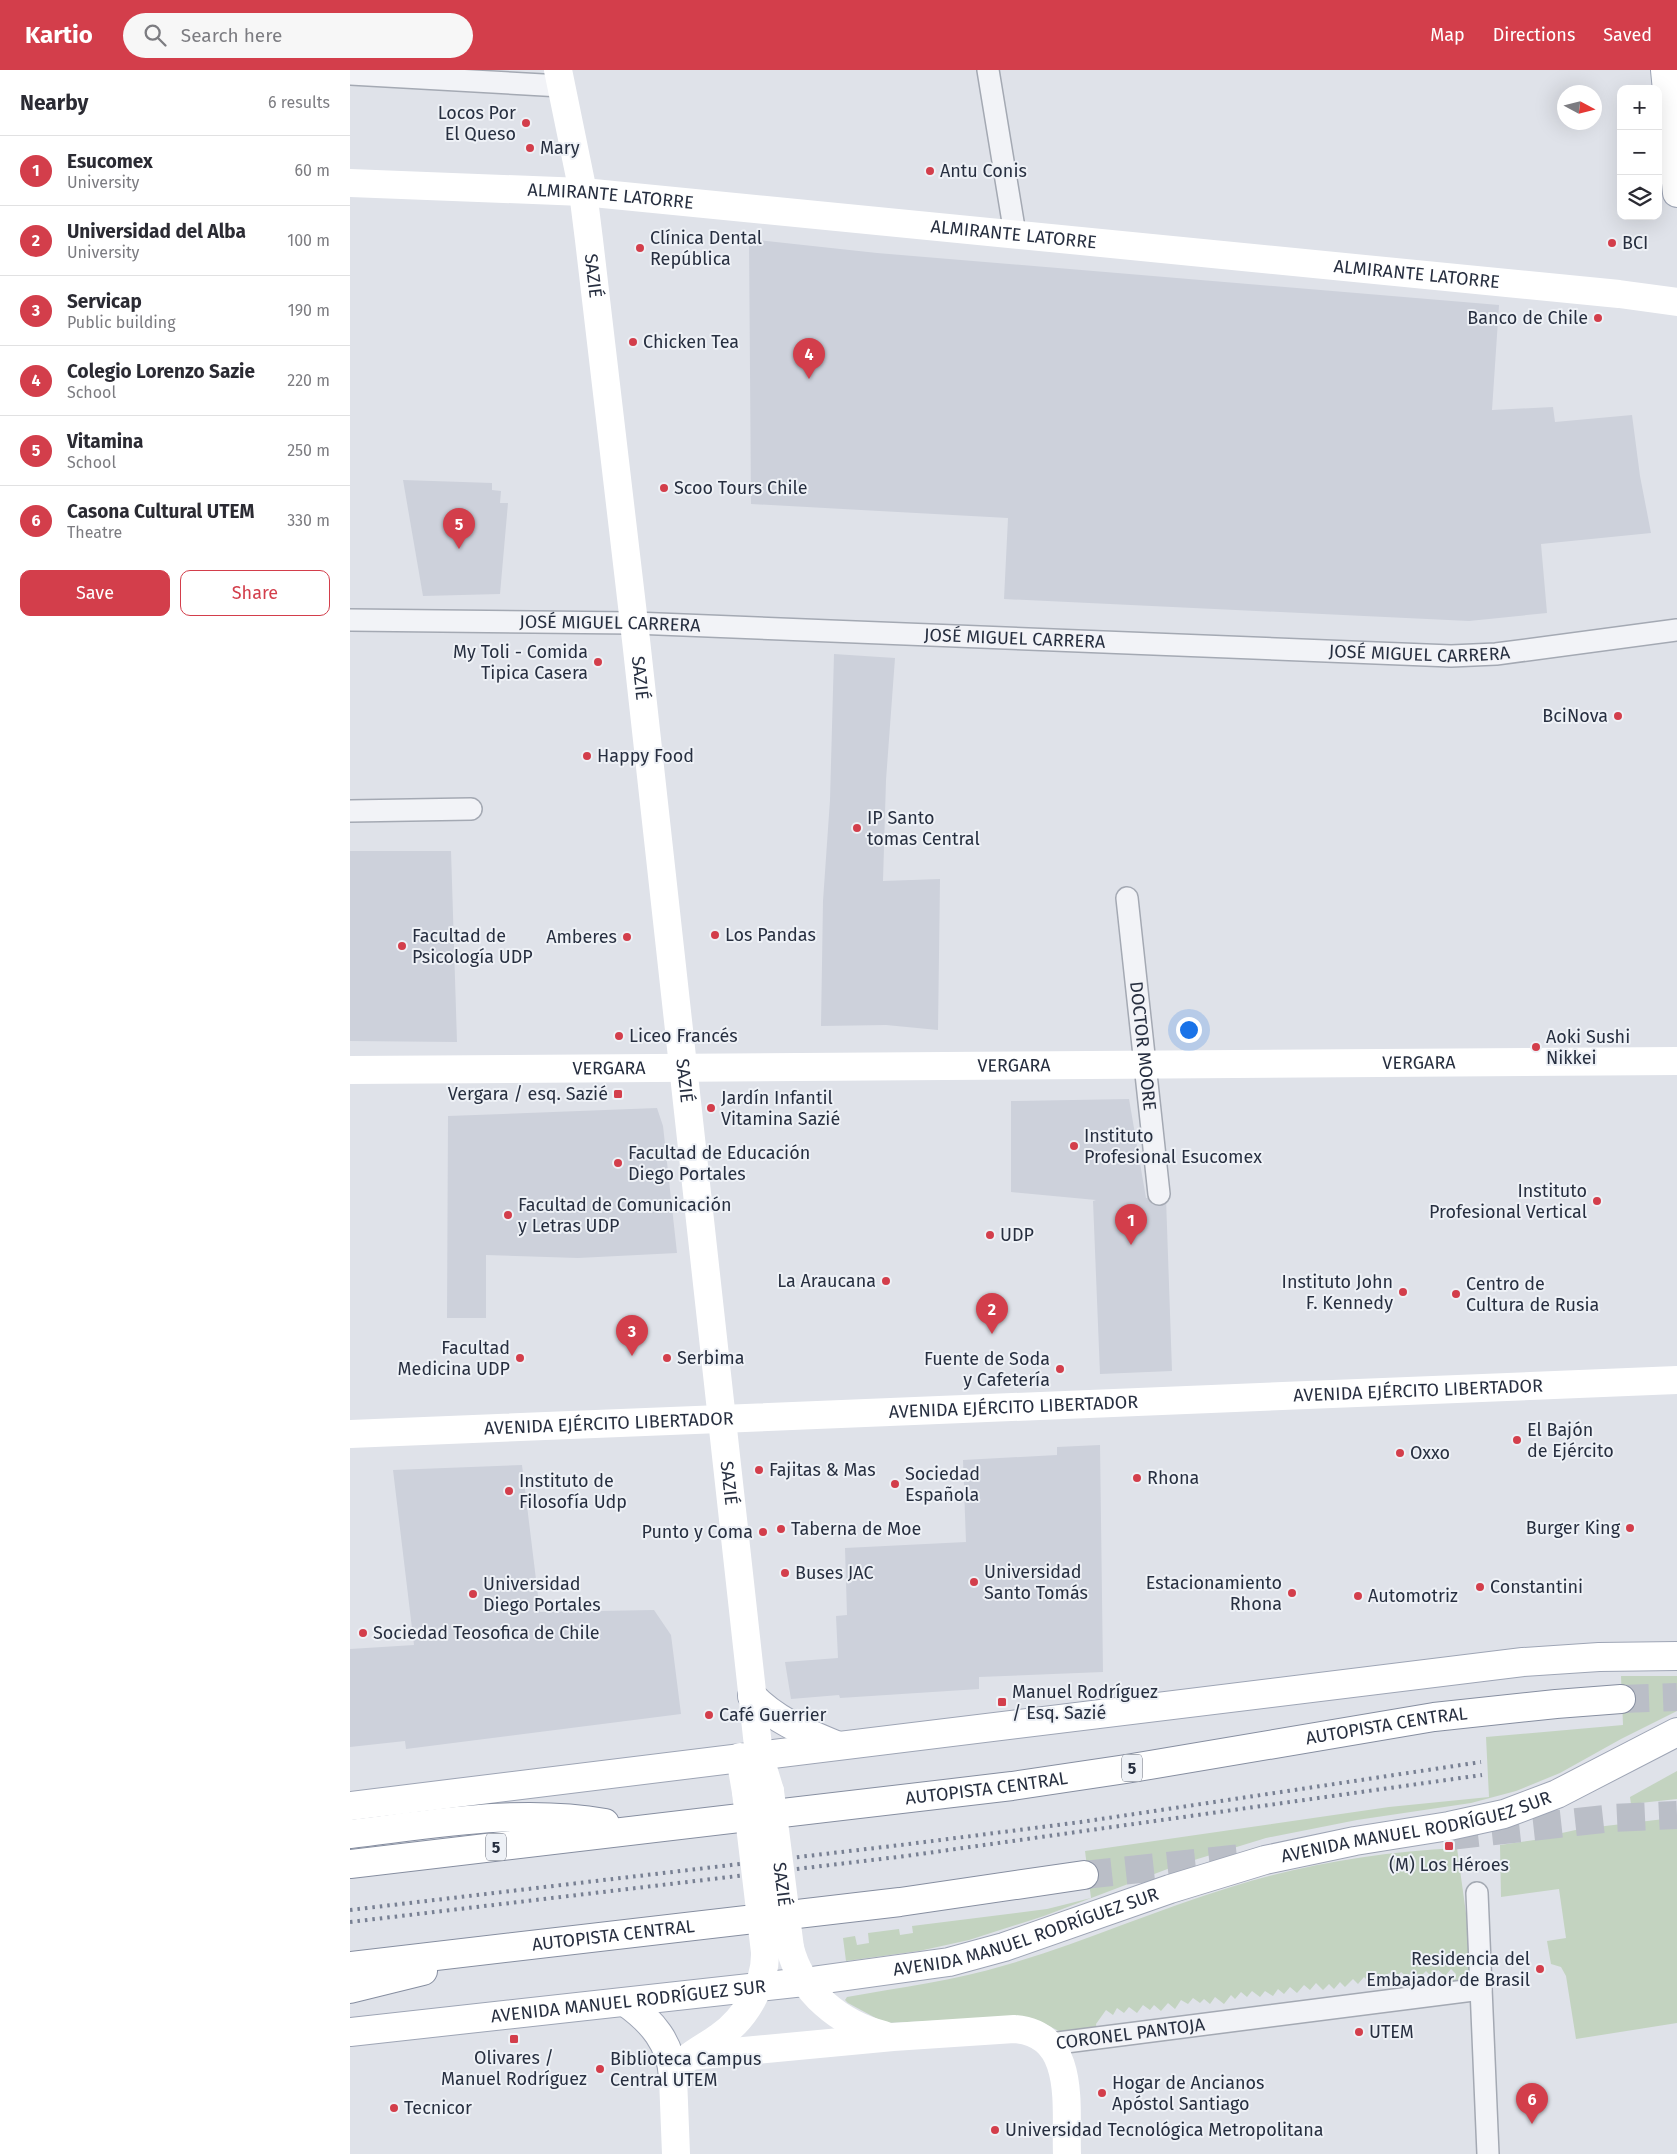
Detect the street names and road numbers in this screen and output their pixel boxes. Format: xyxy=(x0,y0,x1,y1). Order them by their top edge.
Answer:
street label: ALMIRANTE LATORRE xyxy=(527,179,695,214)
street label: ALMIRANTE LATORRE xyxy=(930,215,1098,254)
street label: SAZIÉ xyxy=(580,253,608,299)
street label: ALMIRANTE LATORRE xyxy=(1333,255,1501,293)
street label: JOSÉ MIGUEL CARRERA xyxy=(519,610,702,637)
street label: JOSÉ MIGUEL CARRERA xyxy=(924,624,1106,653)
street label: JOSÉ MIGUEL CARRERA xyxy=(1328,640,1512,667)
street label: SAZIÉ xyxy=(627,655,655,701)
street label: DOCTOR MOORE xyxy=(1125,980,1161,1112)
street label: VERGARA xyxy=(1382,1051,1456,1074)
street label: VERGARA xyxy=(977,1054,1051,1077)
street label: VERGARA xyxy=(572,1057,646,1079)
street label: SAZIÉ xyxy=(671,1057,699,1104)
street label: AVENIDA EJÉRCITO LIBERTADOR xyxy=(1293,1374,1543,1407)
street label: AVENIDA EJÉRCITO LIBERTADOR xyxy=(888,1391,1139,1423)
street label: AVENIDA EJÉRCITO LIBERTADOR xyxy=(484,1407,734,1440)
street label: SAZIÉ xyxy=(716,1460,743,1507)
street label: AUTOPISTA CENTRAL xyxy=(1304,1703,1469,1749)
road number: 5 xyxy=(1122,1755,1142,1782)
street label: AUTOPISTA CENTRAL xyxy=(904,1767,1069,1809)
street label: AVENIDA MANUEL RODRÍGUEZ SUR xyxy=(1279,1786,1554,1867)
road number: 5 xyxy=(486,1834,506,1860)
street label: SAZIÉ xyxy=(768,1861,797,1908)
street label: AVENIDA MANUEL RODRÍGUEZ SUR xyxy=(892,1883,1162,1981)
street label: AUTOPISTA CENTRAL xyxy=(531,1915,696,1956)
street label: AVENIDA MANUEL RODRÍGUEZ SUR xyxy=(490,1975,767,2027)
street label: CORONEL PANTOJA xyxy=(1055,2013,1207,2054)

